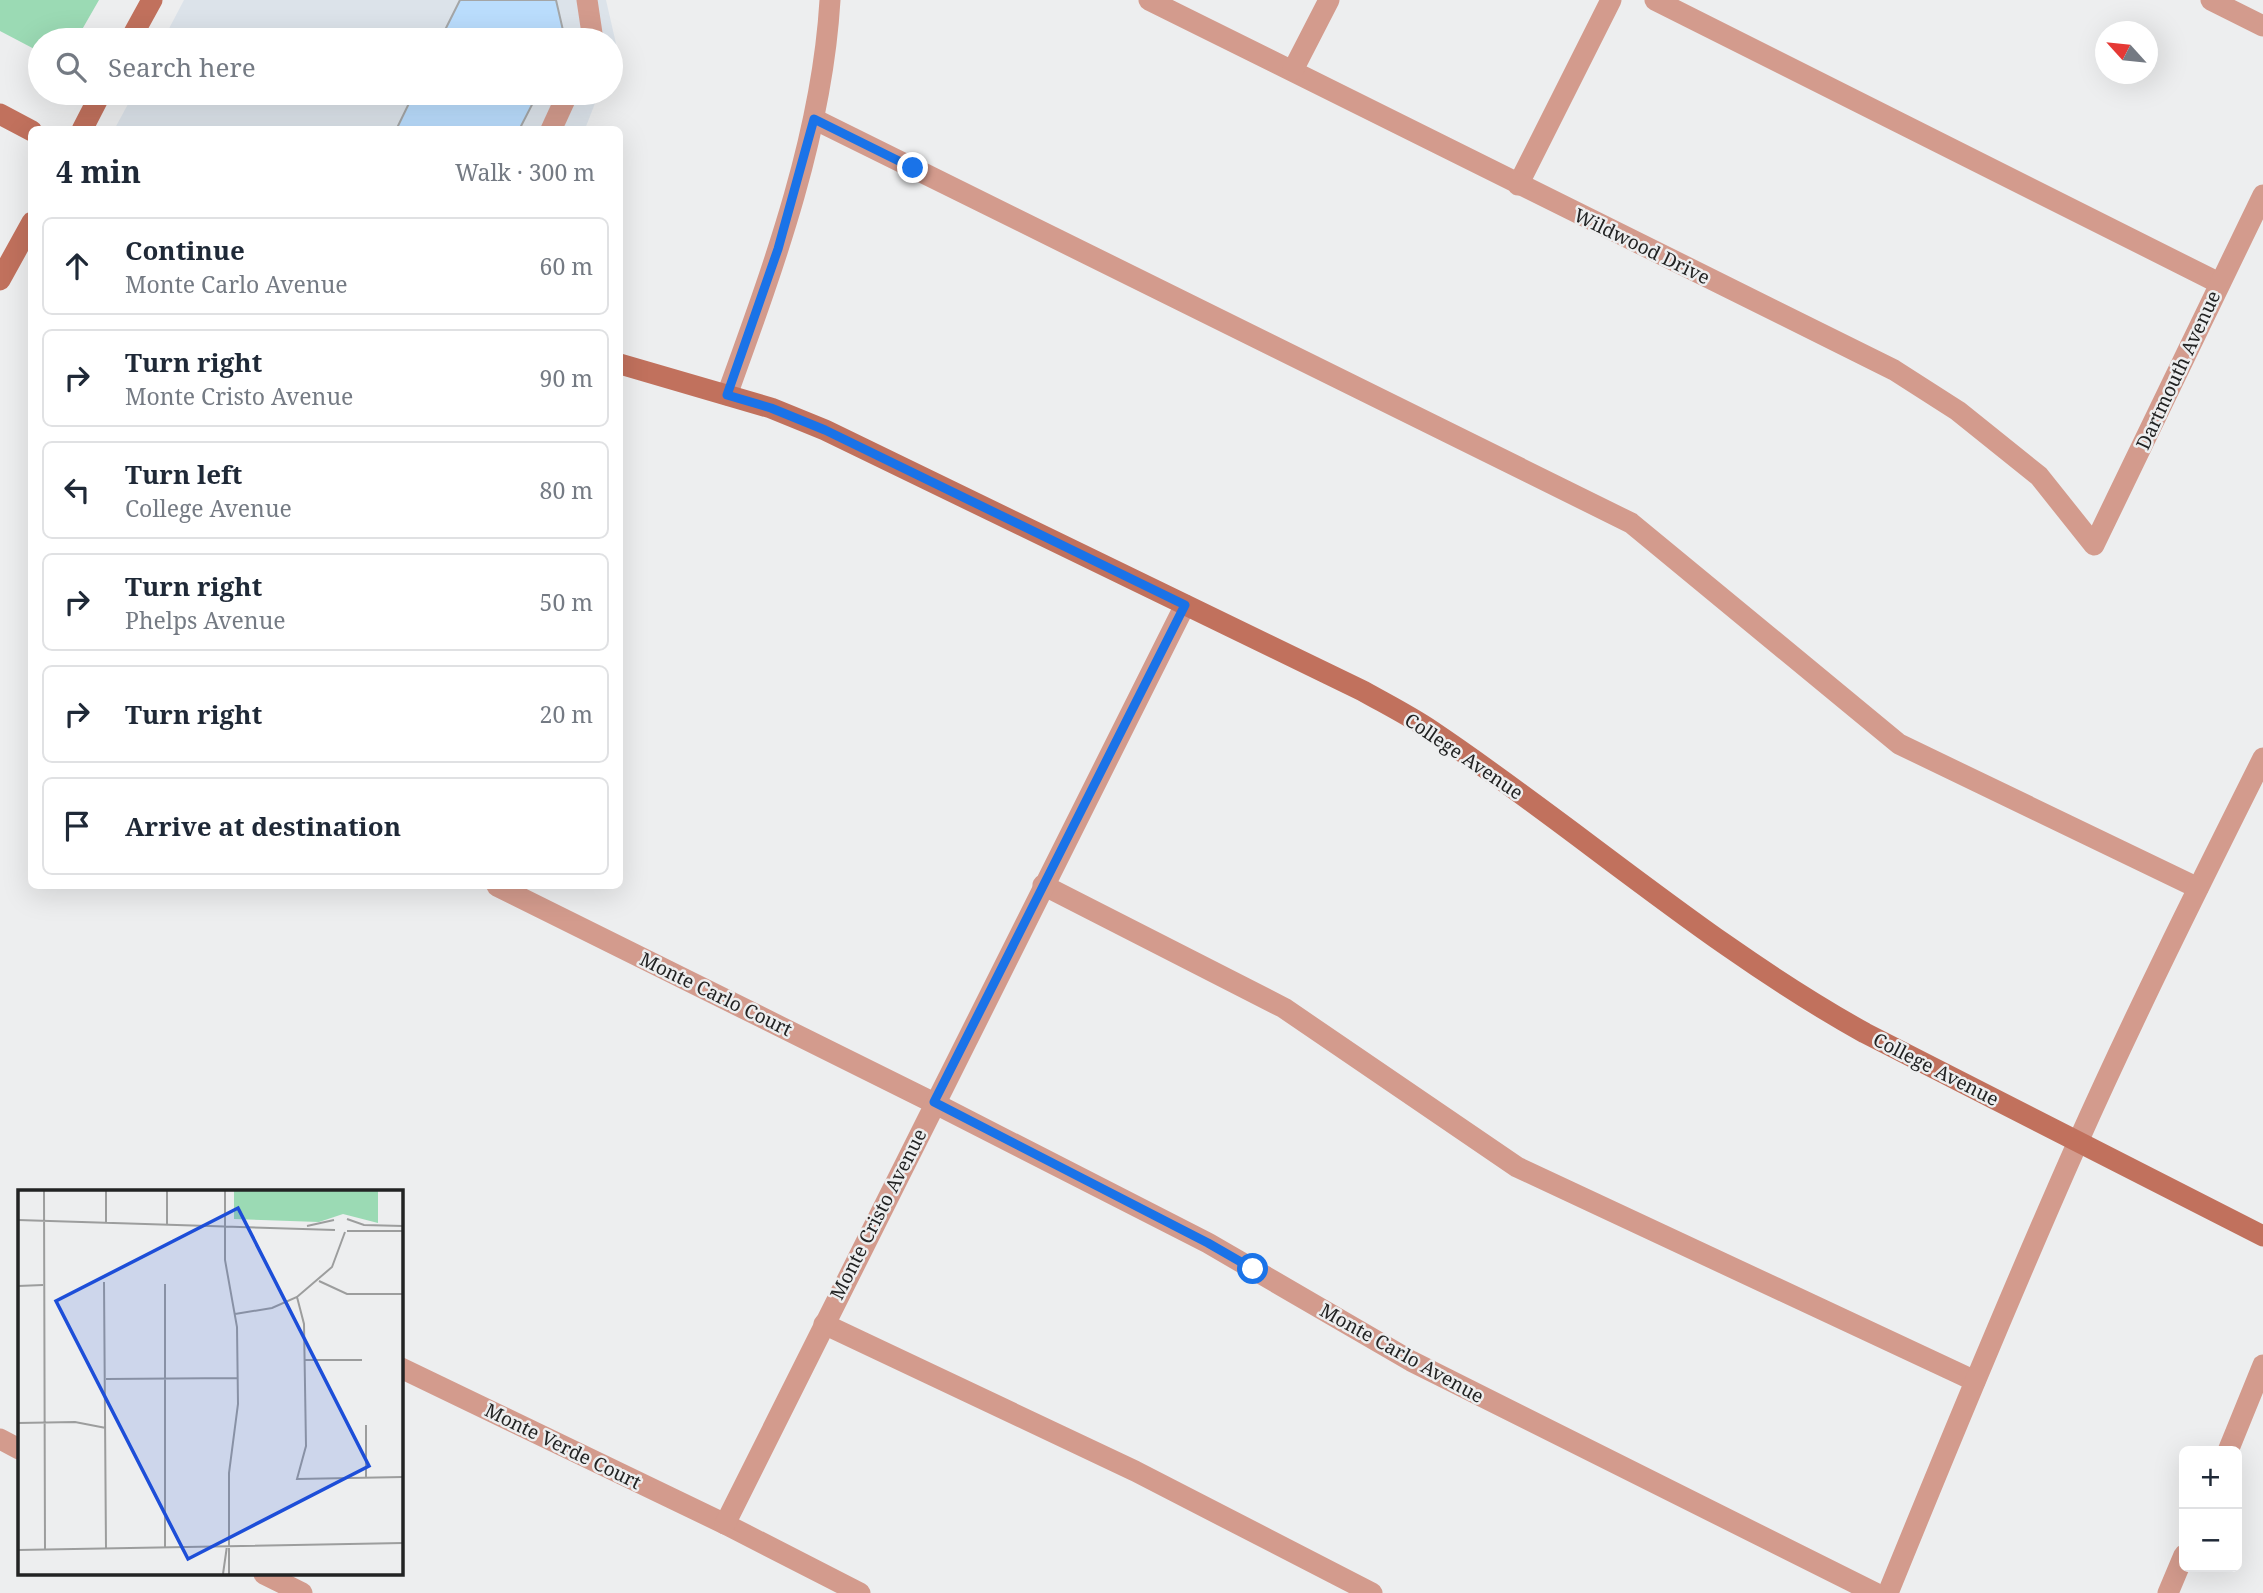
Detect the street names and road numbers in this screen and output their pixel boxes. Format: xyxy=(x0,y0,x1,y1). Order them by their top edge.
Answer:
street label: Wildwood Drive xyxy=(1570,202,1714,290)
street label: Dartmouth Avenue xyxy=(2130,286,2226,454)
street label: College Avenue xyxy=(1400,707,1528,805)
street label: Monte Carlo Court xyxy=(636,946,797,1042)
street label: College Avenue xyxy=(1869,1026,2003,1112)
street label: Monte Cristo Avenue xyxy=(824,1124,932,1304)
street label: Monte Carlo Avenue xyxy=(1315,1297,1489,1409)
street label: Monte Verde Court xyxy=(481,1397,646,1495)

